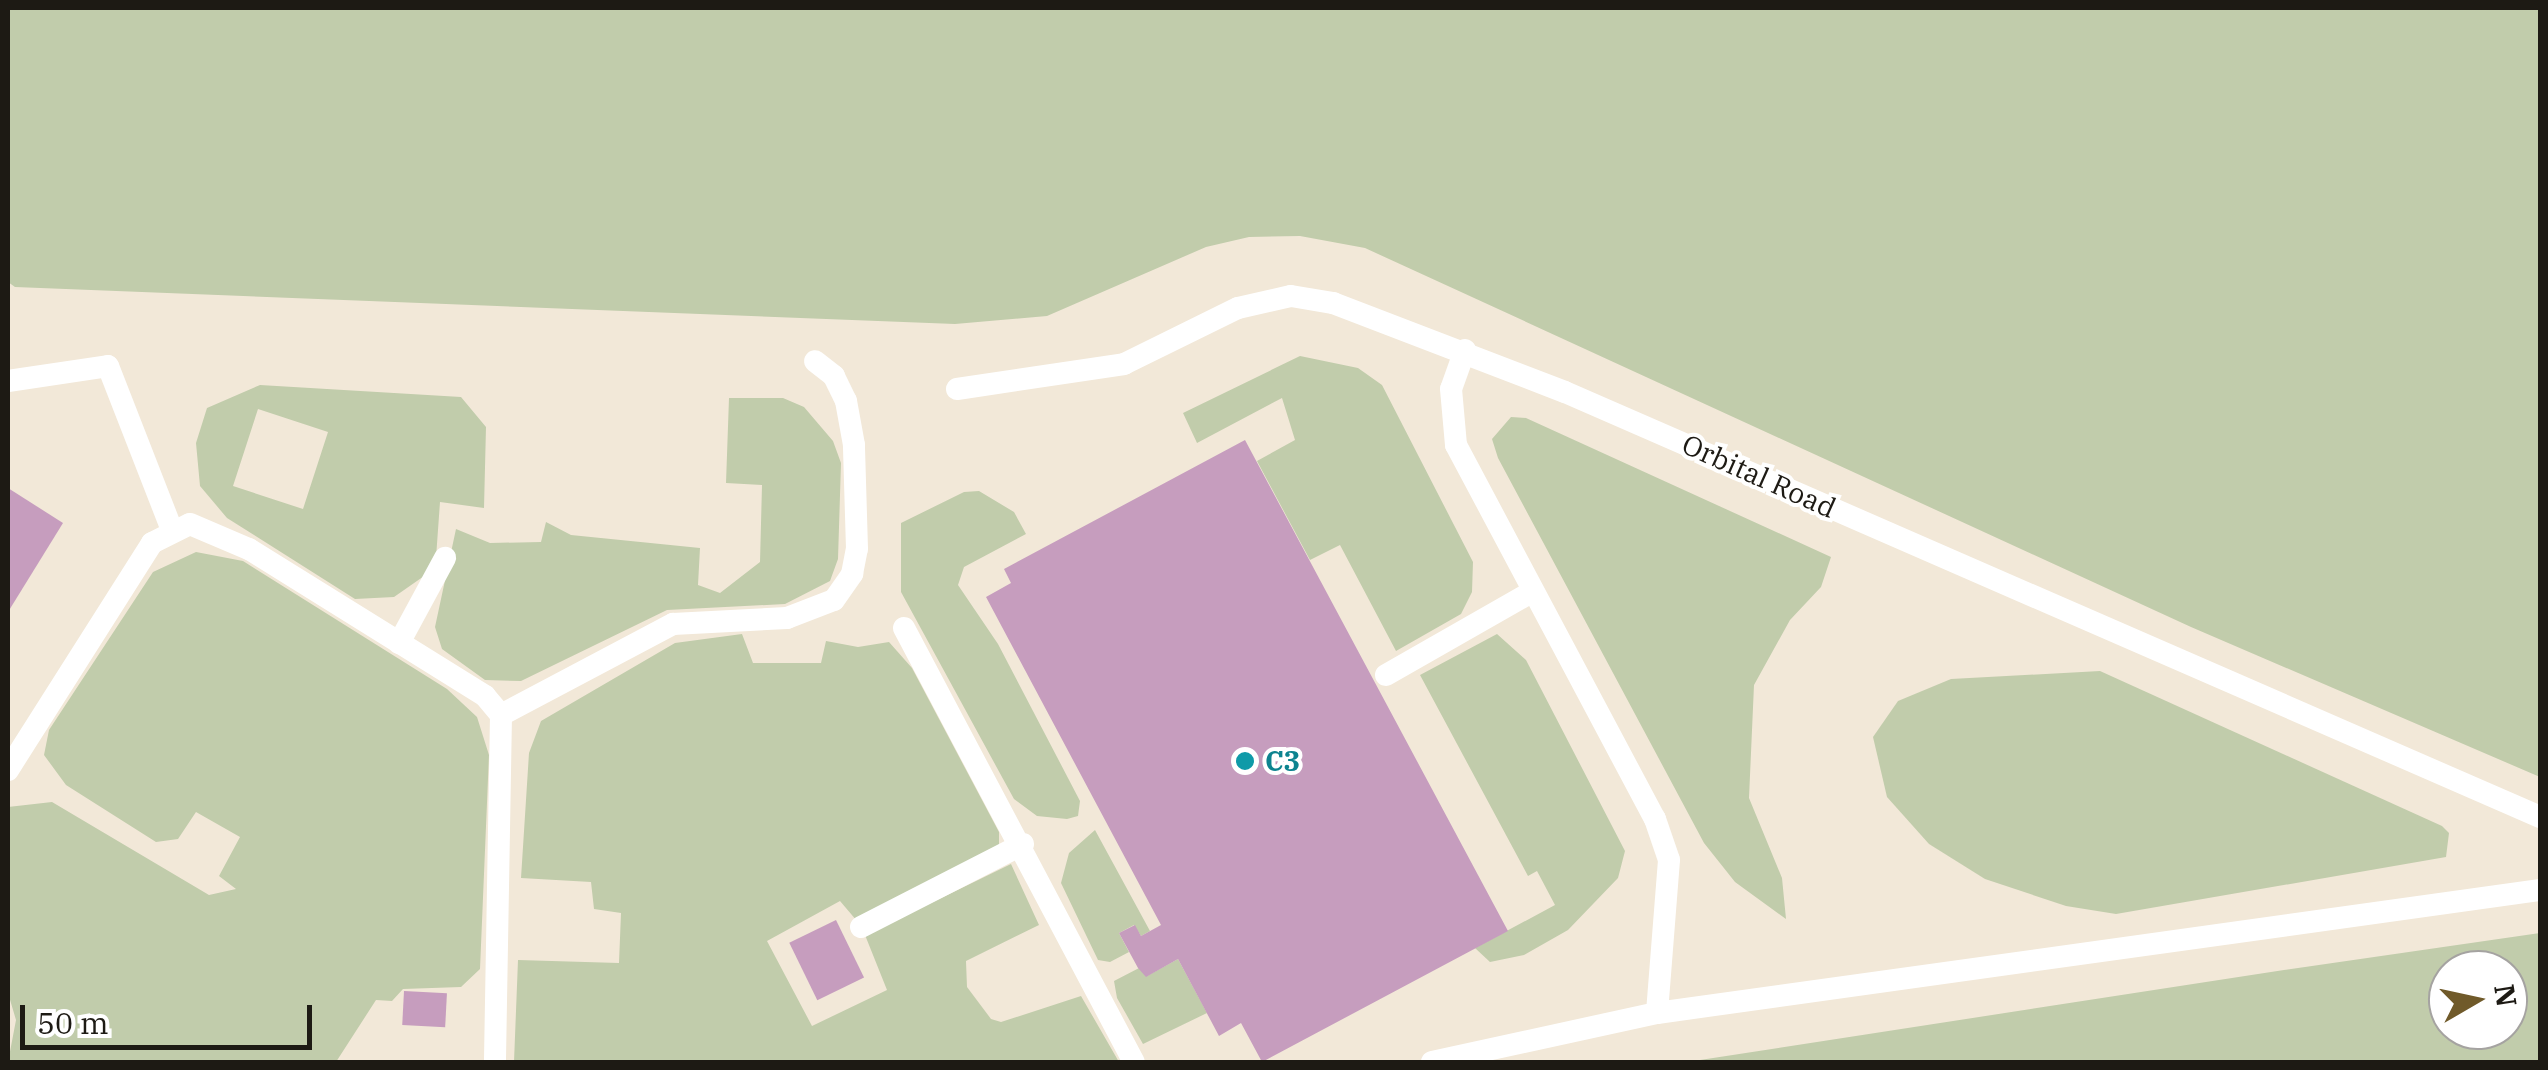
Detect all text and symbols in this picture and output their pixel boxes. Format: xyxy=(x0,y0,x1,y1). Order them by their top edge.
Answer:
street label: Orbital Road xyxy=(1677,427,1841,525)
place label: C3 xyxy=(1265,744,1300,778)
marker: C3 xyxy=(1234,750,1256,772)
north arrow xyxy=(2428,950,2528,1050)
text: N xyxy=(2486,982,2526,1009)
scale bar xyxy=(25,985,318,1047)
text: 50 m xyxy=(37,1003,109,1042)

